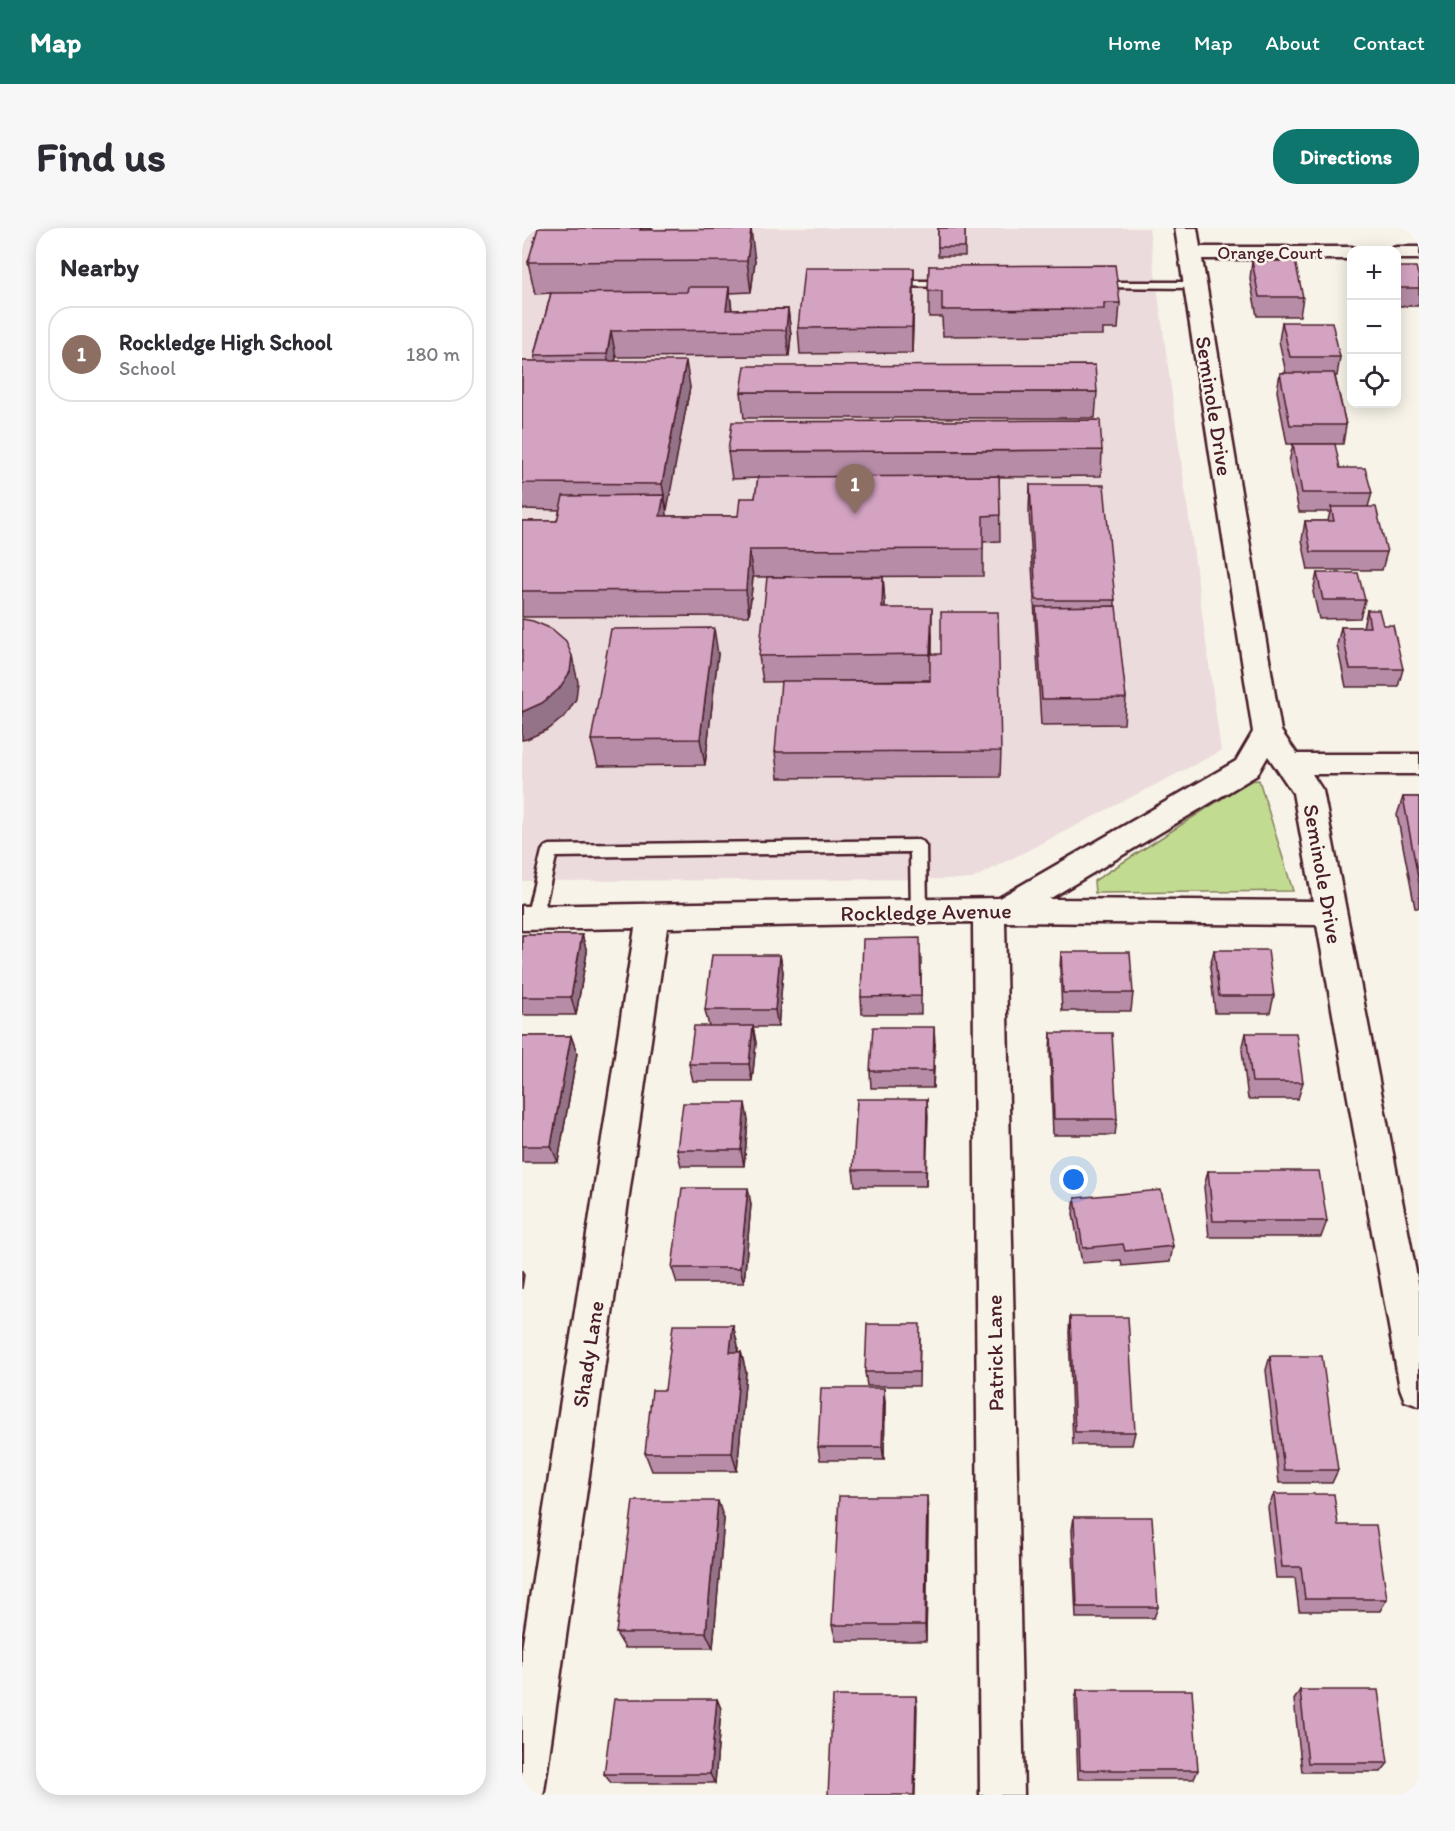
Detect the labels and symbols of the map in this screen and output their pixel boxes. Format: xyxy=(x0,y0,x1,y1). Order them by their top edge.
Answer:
street label: Orange Court xyxy=(1217,242,1323,264)
street label: Seminole Drive xyxy=(1190,334,1238,478)
pin: 1 xyxy=(836,464,874,514)
street label: Seminole Drive xyxy=(1297,802,1349,946)
street label: Rockledge Avenue xyxy=(840,897,1012,927)
your location xyxy=(1059,1165,1088,1194)
street label: Patrick Lane xyxy=(980,1294,1010,1412)
street label: Shady Lane xyxy=(566,1299,610,1409)

